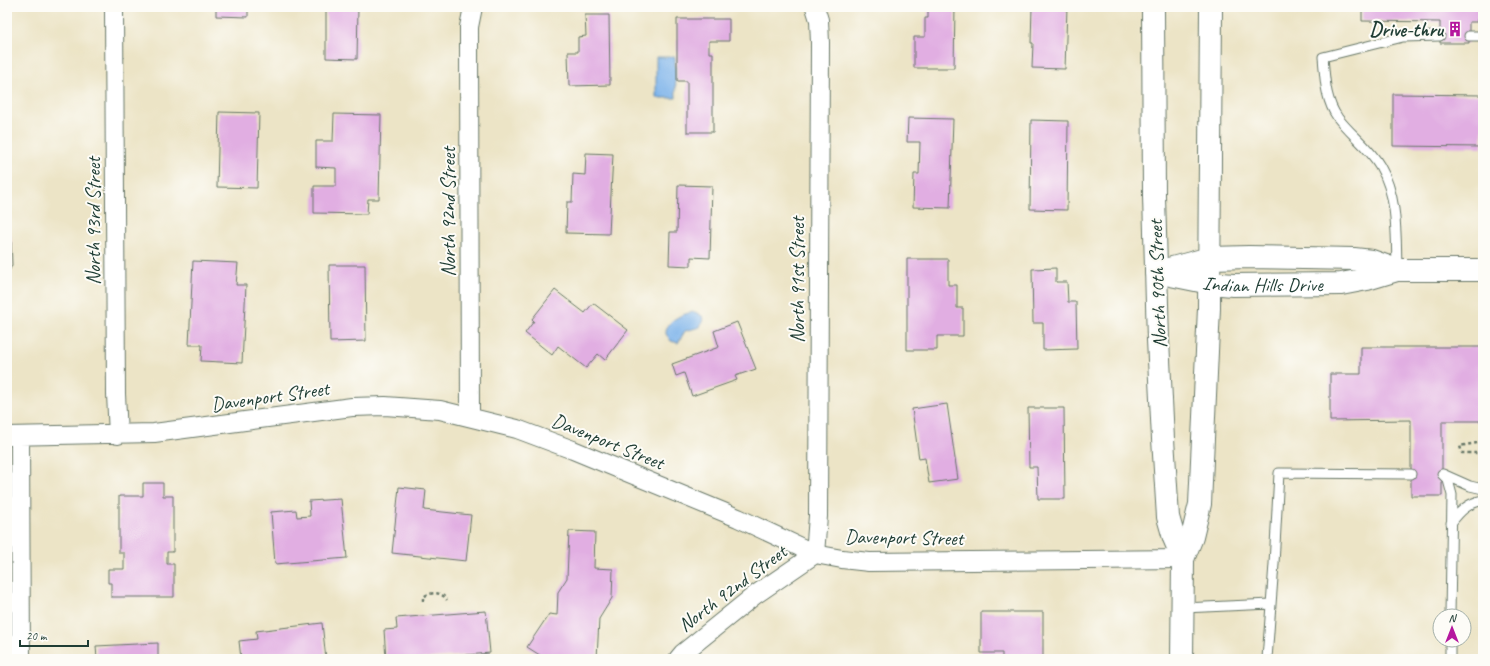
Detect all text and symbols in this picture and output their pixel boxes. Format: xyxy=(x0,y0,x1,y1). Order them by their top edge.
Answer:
place label: Drive-thru xyxy=(1370,17,1445,42)
building icon: Drive-thru xyxy=(1446,20,1464,38)
street label: North 92nd Street xyxy=(436,145,461,277)
street label: North 93rd Street xyxy=(81,155,106,285)
street label: North 91st Street xyxy=(785,215,810,343)
street label: North 90th Street xyxy=(1143,217,1172,349)
street label: Indian Hills Drive xyxy=(1201,270,1324,298)
street label: Davenport Street xyxy=(210,376,333,417)
street label: Davenport Street xyxy=(548,408,670,476)
street label: Davenport Street xyxy=(845,524,966,551)
street label: North 92nd Street xyxy=(673,538,793,637)
north arrow xyxy=(1432,608,1472,648)
text: N xyxy=(1449,611,1458,625)
scale bar xyxy=(20,622,88,648)
text: 20 m xyxy=(26,628,48,644)

